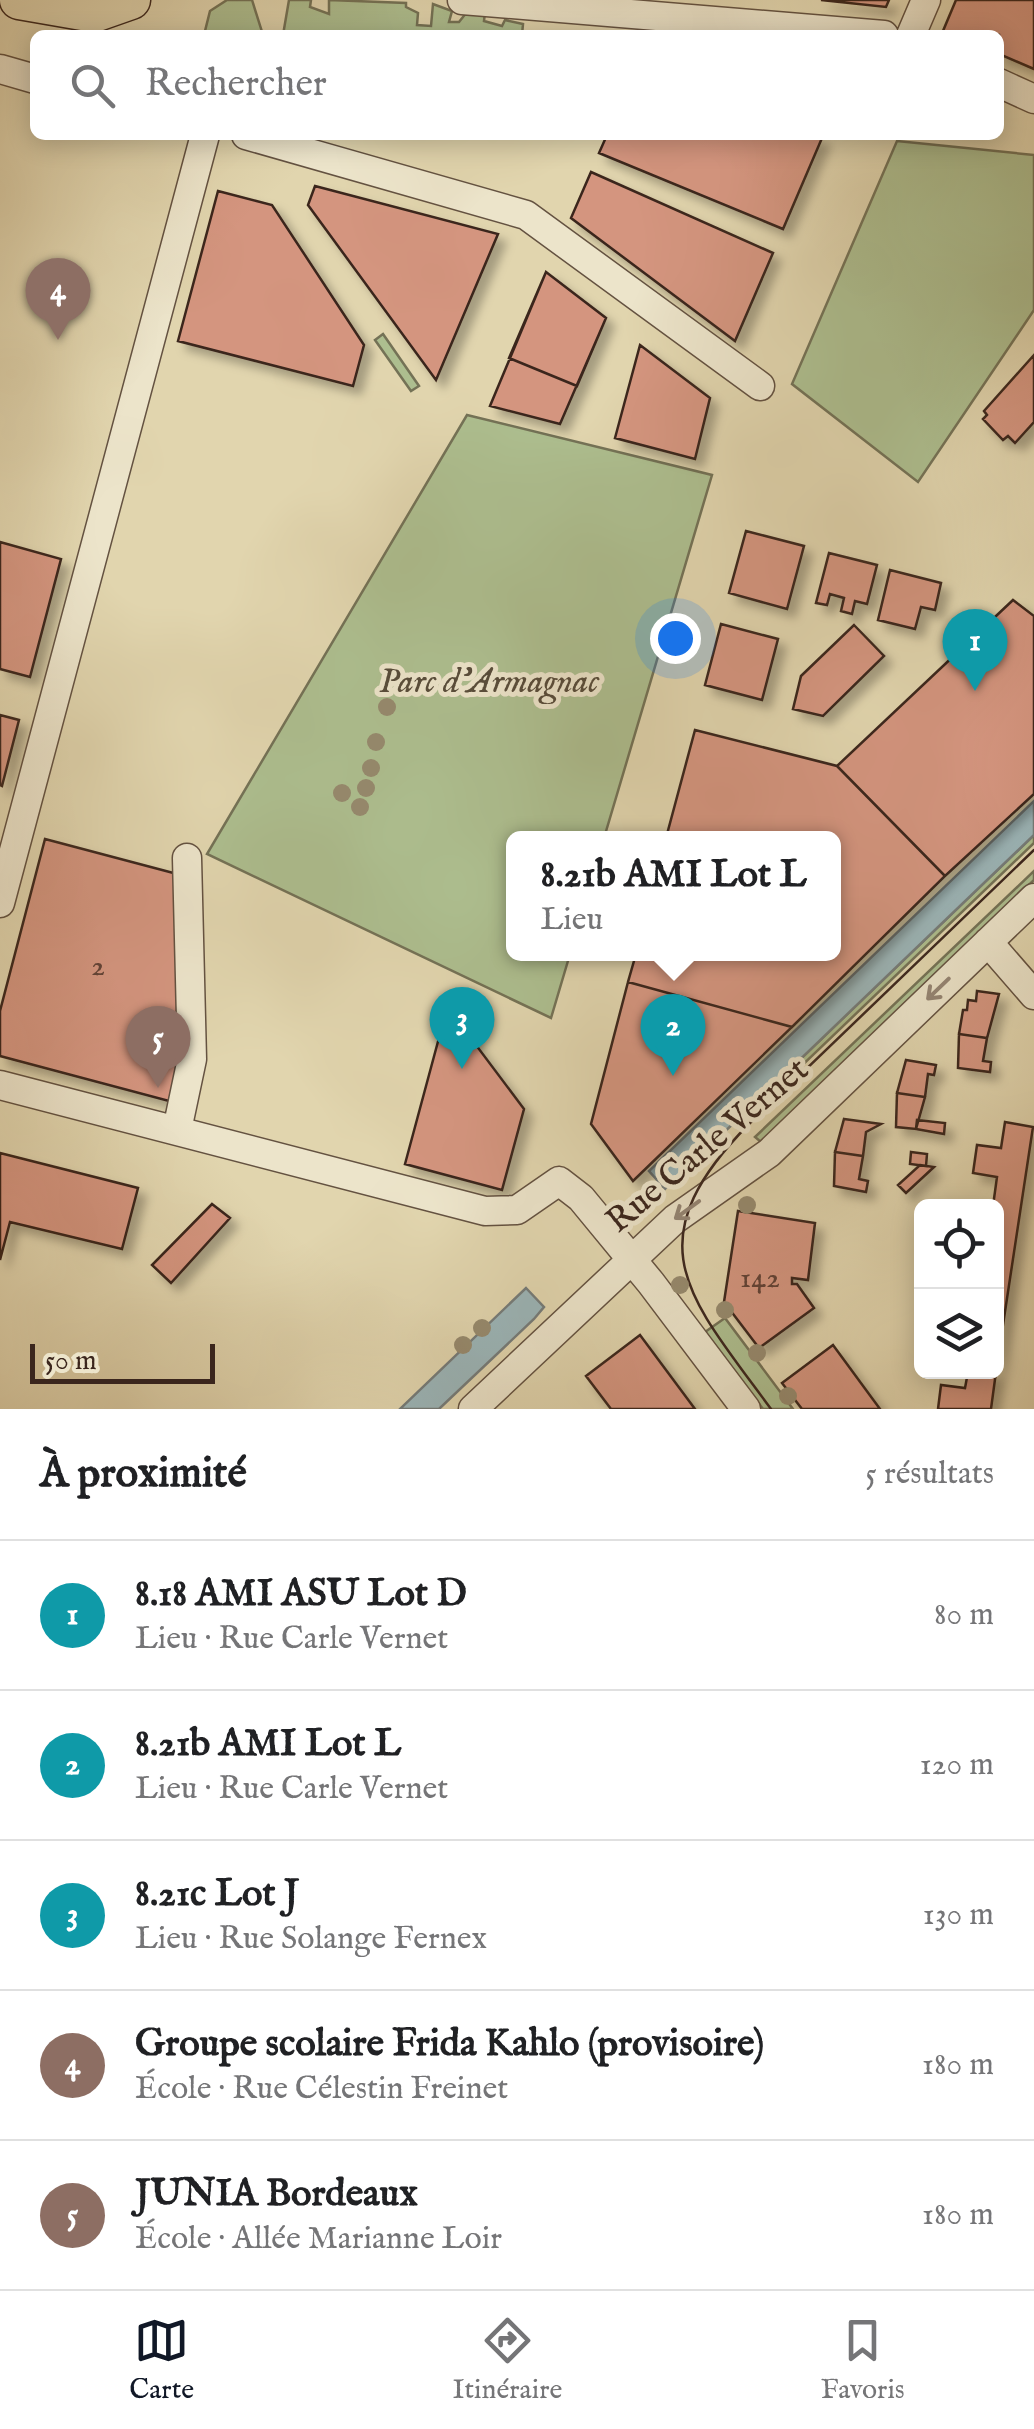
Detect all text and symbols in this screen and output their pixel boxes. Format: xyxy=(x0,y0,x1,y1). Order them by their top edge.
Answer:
search box xyxy=(30,30,1004,140)
icon: search xyxy=(65,58,120,113)
text: Rechercher xyxy=(145,61,327,109)
pin: 4 xyxy=(26,258,90,340)
pin: 1 xyxy=(942,608,1008,691)
your location xyxy=(650,613,701,664)
park label: Parc d'Armagnac xyxy=(379,660,600,705)
popup xyxy=(506,831,841,961)
text: 8.21b AMI Lot L xyxy=(541,852,806,900)
text: Lieu xyxy=(541,900,603,941)
house number: 2 xyxy=(91,948,105,986)
one-way arrow xyxy=(927,977,951,1001)
pin: 3 xyxy=(430,986,494,1069)
pin: 2 xyxy=(640,994,706,1076)
pin: 5 xyxy=(126,1006,190,1088)
street label: Rue Carle Vernet xyxy=(597,1048,819,1244)
one-way arrow xyxy=(674,1199,701,1220)
map controls xyxy=(914,1199,1004,1379)
button: locate xyxy=(914,1199,1004,1289)
house number: 142 xyxy=(740,1260,780,1298)
button: layers xyxy=(914,1289,1004,1379)
scale bar xyxy=(30,1339,215,1384)
text: 50 m xyxy=(45,1344,97,1379)
text: À proximité xyxy=(40,1448,247,1501)
text: 5 résultats xyxy=(865,1454,994,1495)
text: 8.18 AMI ASU Lot D xyxy=(135,1571,467,1619)
text: 1 xyxy=(67,1595,78,1636)
text: 80 m xyxy=(934,1595,994,1636)
text: Lieu · Rue Carle Vernet xyxy=(135,1619,448,1660)
text: 8.21b AMI Lot L xyxy=(135,1721,401,1769)
text: 2 xyxy=(65,1745,80,1786)
text: 120 m xyxy=(920,1745,994,1786)
text: Lieu · Rue Carle Vernet xyxy=(135,1769,448,1810)
text: 8.21c Lot J xyxy=(135,1871,299,1919)
text: 3 xyxy=(67,1895,78,1936)
text: 130 m xyxy=(923,1895,994,1936)
text: Lieu · Rue Solange Fernex xyxy=(135,1919,487,1960)
text: Groupe scolaire Frida Kahlo (provisoire) xyxy=(135,2021,764,2069)
text: 4 xyxy=(65,2045,80,2086)
text: 180 m xyxy=(922,2045,994,2086)
text: École · Rue Célestin Freinet xyxy=(135,2069,508,2110)
text: JUNIA Bordeaux xyxy=(135,2171,418,2219)
text: 5 xyxy=(67,2195,78,2236)
text: 180 m xyxy=(922,2195,994,2236)
text: École · Allée Marianne Loir xyxy=(135,2219,502,2260)
tab: Carte xyxy=(129,2313,194,2408)
tab: Itinéraire xyxy=(453,2313,562,2408)
tab: Favoris xyxy=(821,2313,905,2408)

